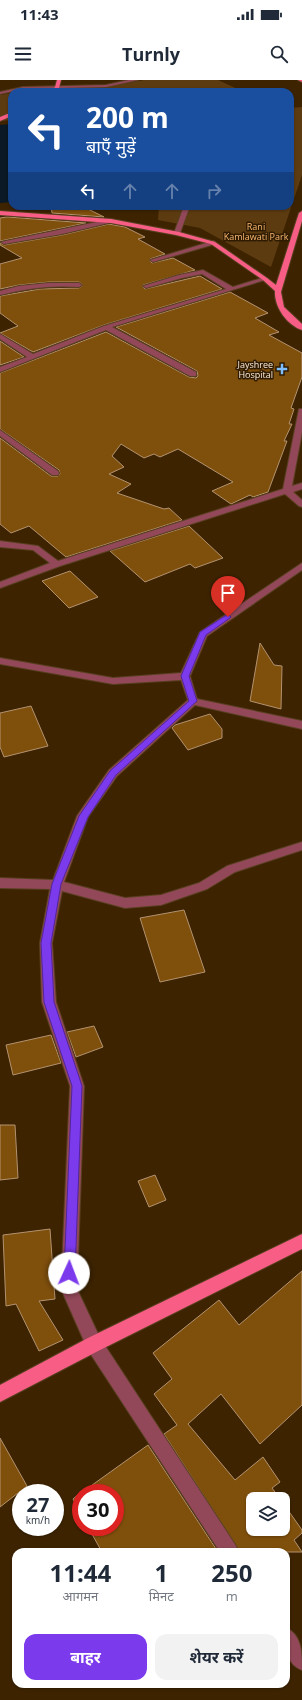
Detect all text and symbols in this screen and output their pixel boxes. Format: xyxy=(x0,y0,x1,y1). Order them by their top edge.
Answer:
text: 11:43 xyxy=(20,4,59,24)
text: Turnly xyxy=(122,42,180,66)
icon: menu xyxy=(12,43,34,65)
icon: search xyxy=(268,43,290,65)
text: 200 m xyxy=(86,98,169,136)
icon: left xyxy=(20,104,72,156)
text: बाएँ मुड़ें xyxy=(86,134,136,158)
icon: left xyxy=(77,180,99,202)
icon: ahead xyxy=(119,180,141,202)
icon: ahead xyxy=(161,180,183,202)
icon: right xyxy=(203,180,225,202)
park label: Rani Kamlawati Park xyxy=(224,220,289,243)
place label: Jayshree Hospital xyxy=(236,358,273,381)
marker: Jayshree Hospital xyxy=(276,363,288,375)
pin xyxy=(211,576,245,617)
icon: arrive xyxy=(217,582,239,604)
position arrow xyxy=(48,1252,90,1294)
speed limit sign: 30 xyxy=(72,1484,124,1536)
text: 27 xyxy=(27,1491,49,1518)
map controls xyxy=(246,1492,290,1536)
button: layers xyxy=(246,1492,290,1536)
text: km/h xyxy=(26,1513,50,1527)
text: 11:44 xyxy=(50,1556,111,1589)
text: 1 xyxy=(154,1556,168,1589)
text: 250 xyxy=(211,1556,252,1589)
text: आगमन xyxy=(63,1587,98,1605)
text: मिनट xyxy=(149,1587,174,1605)
text: m xyxy=(226,1587,238,1605)
button: बाहर xyxy=(24,1634,147,1680)
button: शेयर करें xyxy=(155,1634,278,1680)

